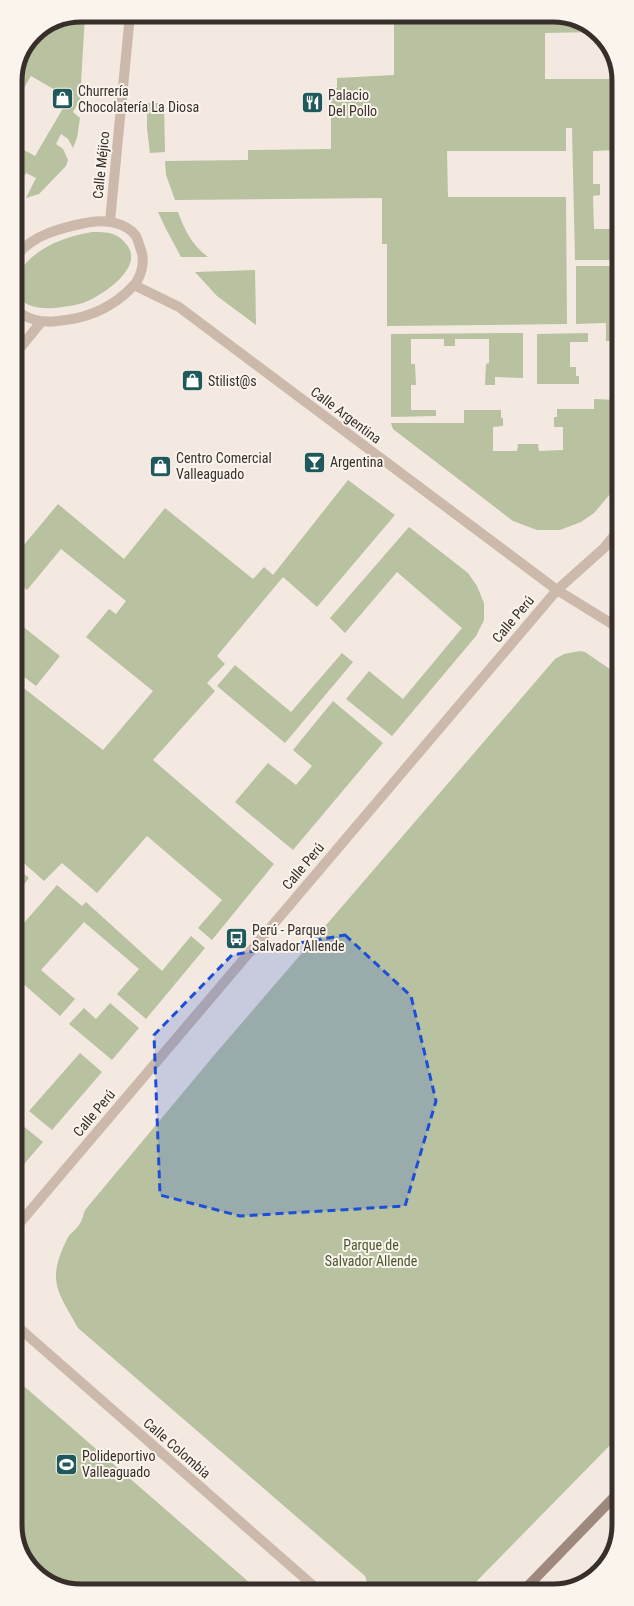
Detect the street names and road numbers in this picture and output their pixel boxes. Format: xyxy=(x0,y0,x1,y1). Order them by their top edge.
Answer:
street label: Calle Méjico xyxy=(89,130,113,200)
street label: Calle Argentina xyxy=(308,383,384,447)
street label: Calle Perú xyxy=(489,592,537,646)
street label: Calle Perú xyxy=(279,839,327,893)
street label: Calle Perú xyxy=(70,1086,118,1140)
street label: Calle Colombia xyxy=(140,1415,214,1481)

